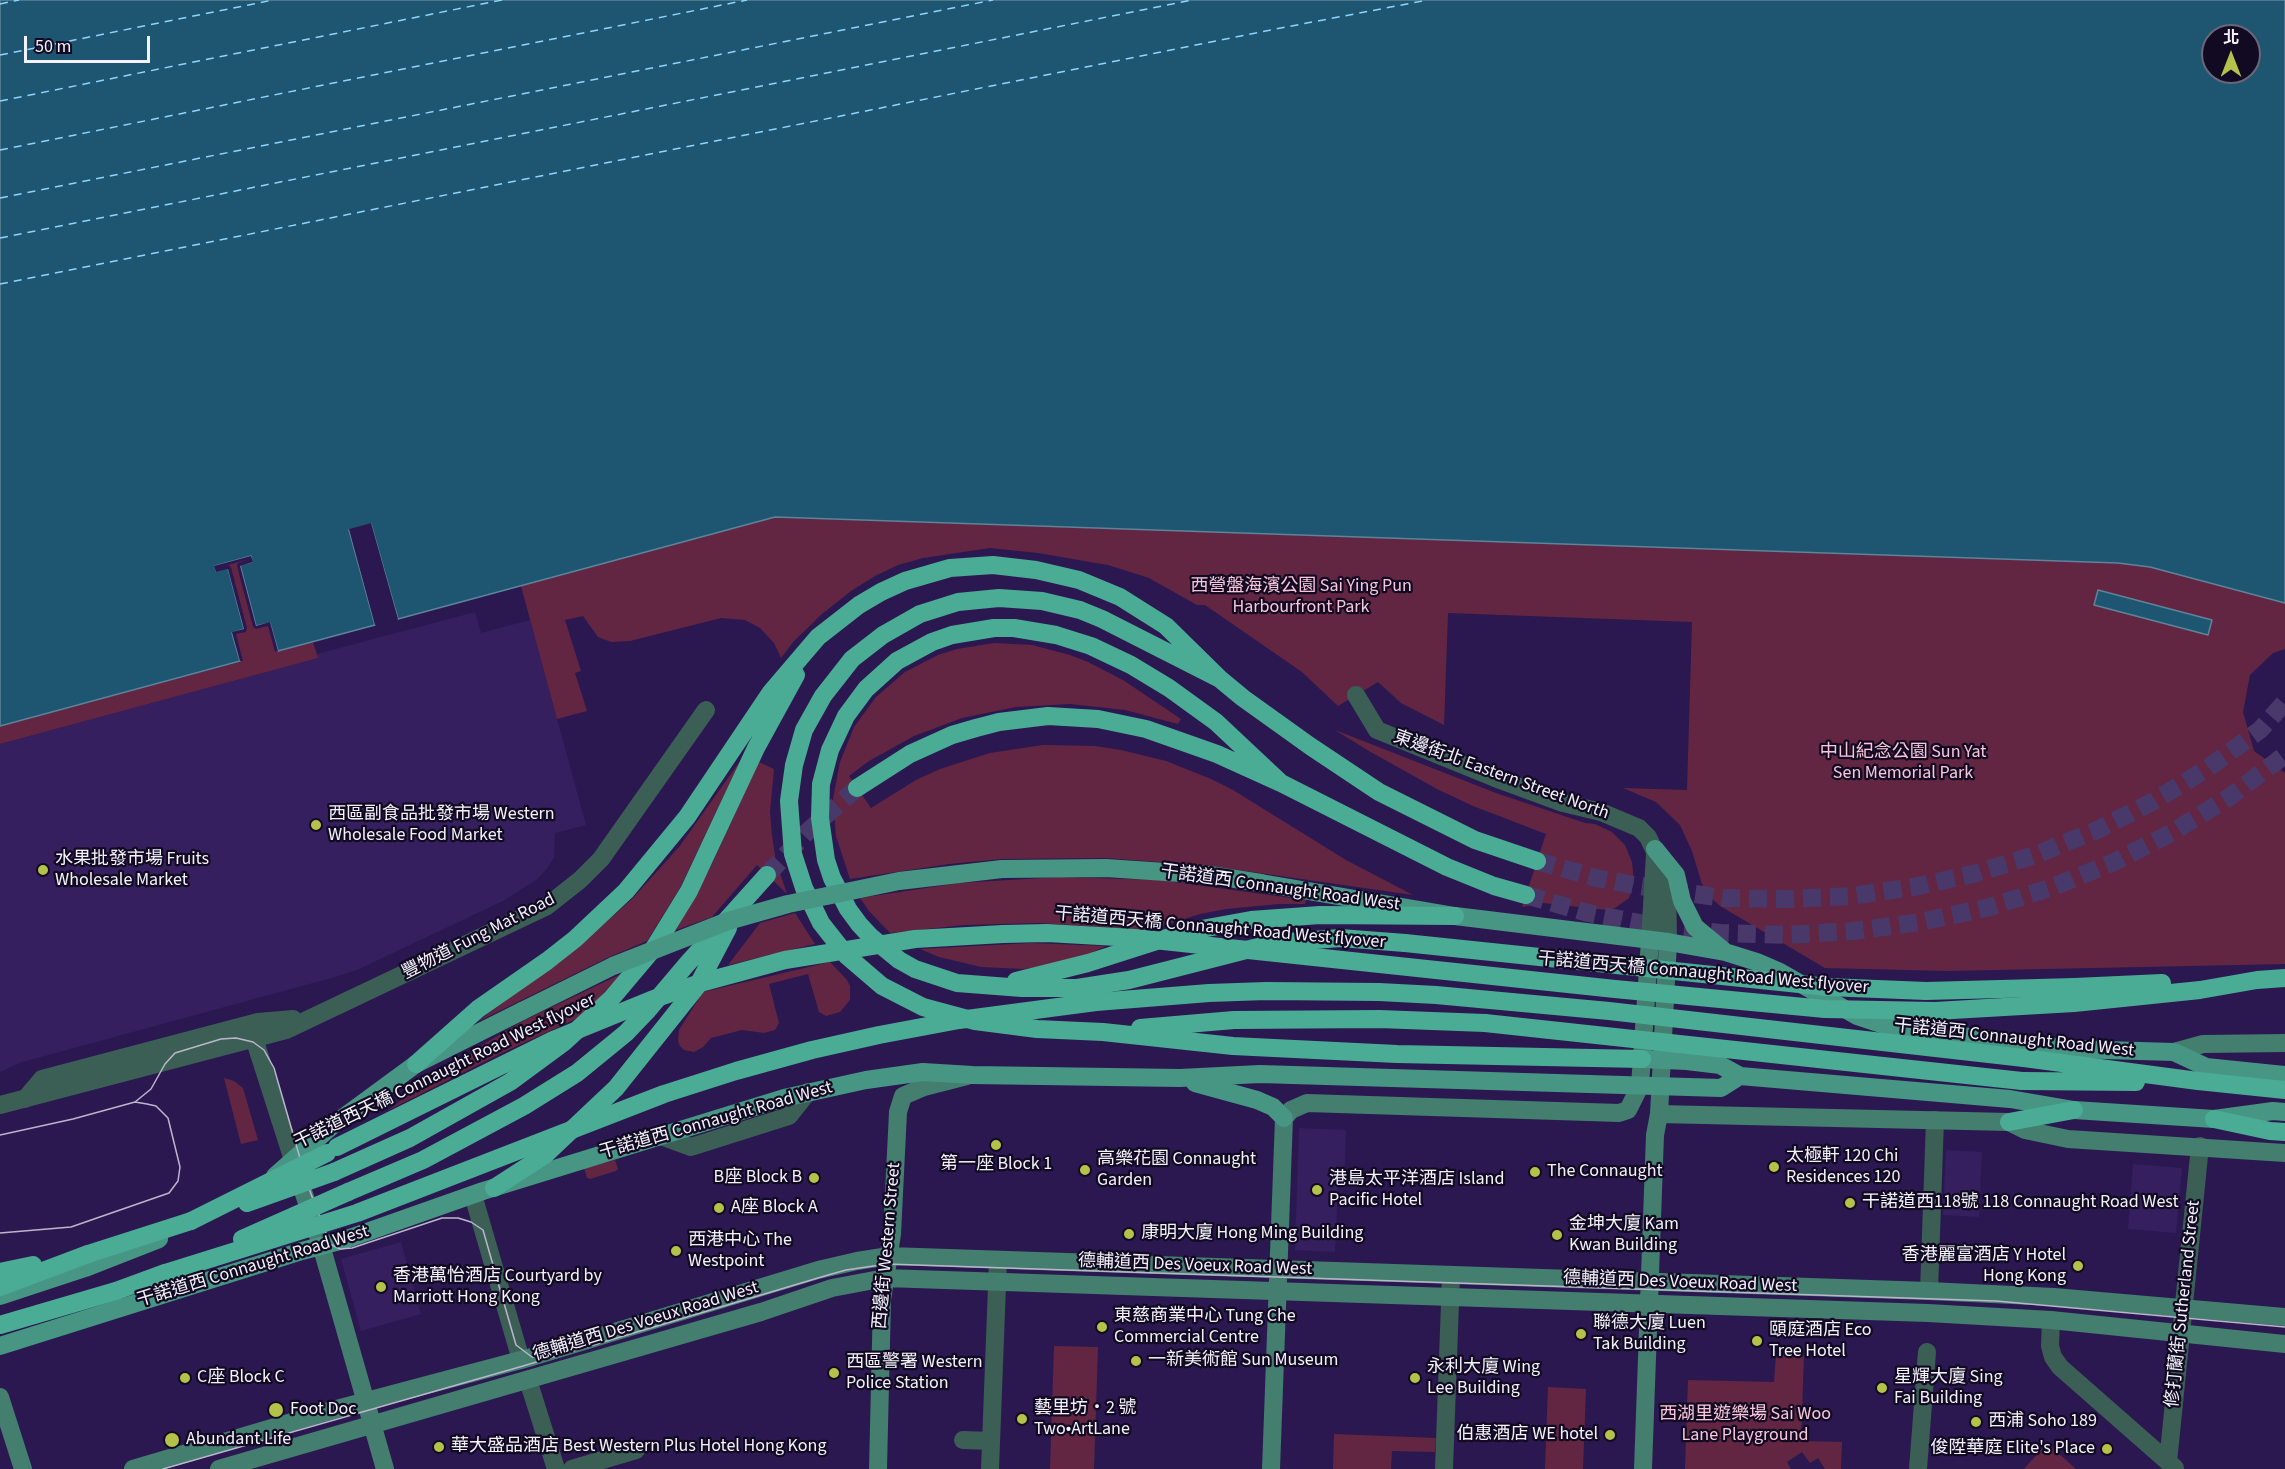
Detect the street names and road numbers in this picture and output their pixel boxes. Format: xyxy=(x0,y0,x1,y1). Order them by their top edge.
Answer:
street label: 東邊街北 Eastern Street North xyxy=(1390,727,1612,825)
street label: 干諾道西 Connaught Road West xyxy=(1159,862,1401,916)
street label: 豐物道 Fung Mat Road xyxy=(399,889,559,985)
street label: 干諾道西天橋 Connaught Road West flyover xyxy=(1054,904,1386,954)
street label: 干諾道西天橋 Connaught Road West flyover xyxy=(1537,949,1869,999)
street label: 干諾道西天橋 Connaught Road West flyover xyxy=(291,989,599,1155)
street label: 干諾道西 Connaught Road West xyxy=(1893,1016,2135,1062)
street label: 干諾道西 Connaught Road West xyxy=(597,1077,835,1165)
street label: 西邊街 Western Street xyxy=(870,1162,906,1330)
street label: 修打蘭街 Sutherland Street xyxy=(2162,1199,2206,1409)
street label: 干諾道西 Connaught Road West xyxy=(134,1221,372,1313)
street label: 德輔道西 Des Voeux Road West xyxy=(1077,1251,1313,1281)
street label: 德輔道西 Des Voeux Road West xyxy=(1562,1268,1798,1298)
street label: 德輔道西 Des Voeux Road West xyxy=(531,1277,761,1367)

